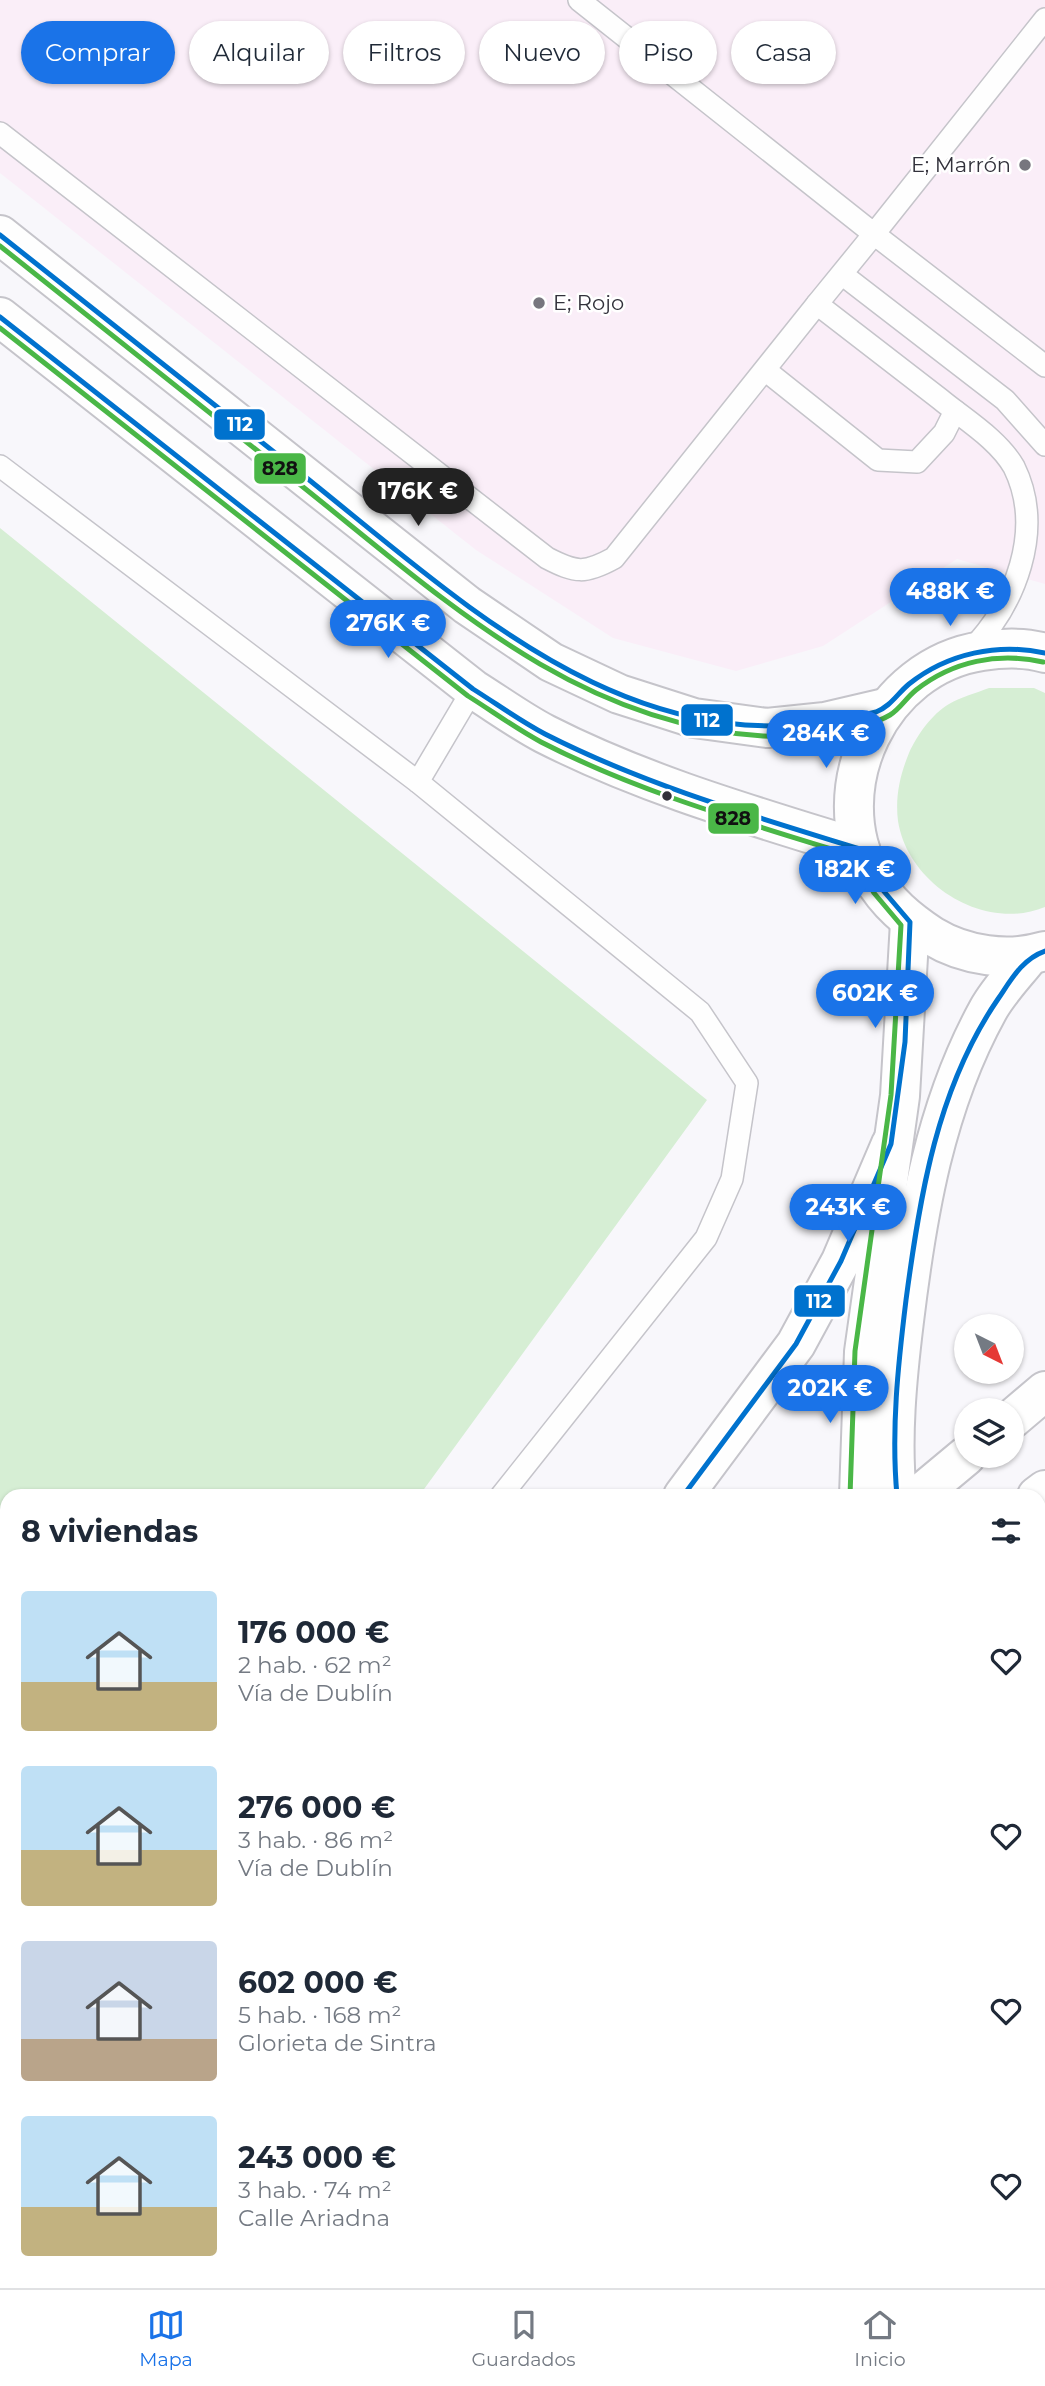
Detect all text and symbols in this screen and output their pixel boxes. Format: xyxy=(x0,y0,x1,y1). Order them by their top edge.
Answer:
chip: Comprar xyxy=(21,21,175,84)
chip: Alquilar xyxy=(189,21,329,84)
chip: Filtros xyxy=(343,21,465,84)
chip: Nuevo xyxy=(479,21,605,84)
chip: Piso xyxy=(619,21,717,84)
chip: Casa xyxy=(731,21,836,84)
place label: E; Marrón xyxy=(911,152,1011,177)
marker: E; Marrón xyxy=(1017,157,1033,173)
place label: E; Rojo xyxy=(553,290,624,315)
marker: E; Rojo xyxy=(531,295,547,311)
line badge: 112 xyxy=(213,408,266,441)
text: 112 xyxy=(227,413,253,436)
line badge: 828 xyxy=(253,452,307,485)
text: 828 xyxy=(262,457,298,480)
pin: 176K € xyxy=(361,468,475,528)
text: 176K € xyxy=(378,477,458,505)
pin: 488K € xyxy=(893,568,1007,628)
text: 488K € xyxy=(906,577,994,605)
pin: 276K € xyxy=(331,600,445,660)
text: 276K € xyxy=(346,609,430,637)
line badge: 112 xyxy=(680,703,734,737)
text: 112 xyxy=(694,709,720,732)
pin: 284K € xyxy=(769,710,883,770)
text: 284K € xyxy=(783,719,869,747)
unlabelled marker xyxy=(660,789,674,803)
line badge: 828 xyxy=(707,802,760,835)
text: 828 xyxy=(715,807,751,830)
pin: 182K € xyxy=(798,846,912,906)
text: 182K € xyxy=(815,855,895,883)
pin: 602K € xyxy=(818,970,932,1030)
text: 602K € xyxy=(832,979,918,1007)
pin: 243K € xyxy=(791,1184,905,1244)
text: 243K € xyxy=(806,1193,890,1221)
line badge: 112 xyxy=(793,1284,846,1318)
text: 112 xyxy=(806,1290,832,1313)
north arrow xyxy=(954,1314,1024,1384)
map controls xyxy=(954,1314,1024,1468)
pin: 202K € xyxy=(773,1366,887,1425)
text: 202K € xyxy=(788,1374,872,1402)
button: layers xyxy=(954,1398,1024,1468)
icon: filters xyxy=(987,1512,1025,1550)
text: 8 viviendas xyxy=(21,1513,198,1550)
text: 176 000 € xyxy=(238,1614,389,1651)
icon: home xyxy=(77,1619,161,1703)
icon: heart xyxy=(987,1642,1025,1680)
text: 2 hab. · 62 m² xyxy=(238,1651,392,1679)
text: Vía de Dublín xyxy=(238,1679,393,1707)
text: 276 000 € xyxy=(238,1789,395,1826)
icon: home xyxy=(77,1794,161,1878)
icon: heart xyxy=(987,1817,1025,1855)
text: 3 hab. · 86 m² xyxy=(238,1826,393,1854)
text: Vía de Dublín xyxy=(238,1854,393,1882)
text: 602 000 € xyxy=(238,1964,397,2001)
icon: home xyxy=(77,1969,161,2053)
icon: heart xyxy=(987,1992,1025,2030)
text: 5 hab. · 168 m² xyxy=(238,2001,401,2029)
text: Glorieta de Sintra xyxy=(238,2029,437,2057)
text: 243 000 € xyxy=(238,2139,396,2176)
icon: home xyxy=(77,2144,161,2228)
icon: heart xyxy=(987,2167,1025,2205)
text: 3 hab. · 74 m² xyxy=(238,2176,392,2204)
text: Calle Ariadna xyxy=(238,2204,390,2232)
tab: Mapa xyxy=(139,2306,193,2371)
tab: Guardados xyxy=(471,2306,576,2371)
tab: Inicio xyxy=(854,2306,906,2371)

